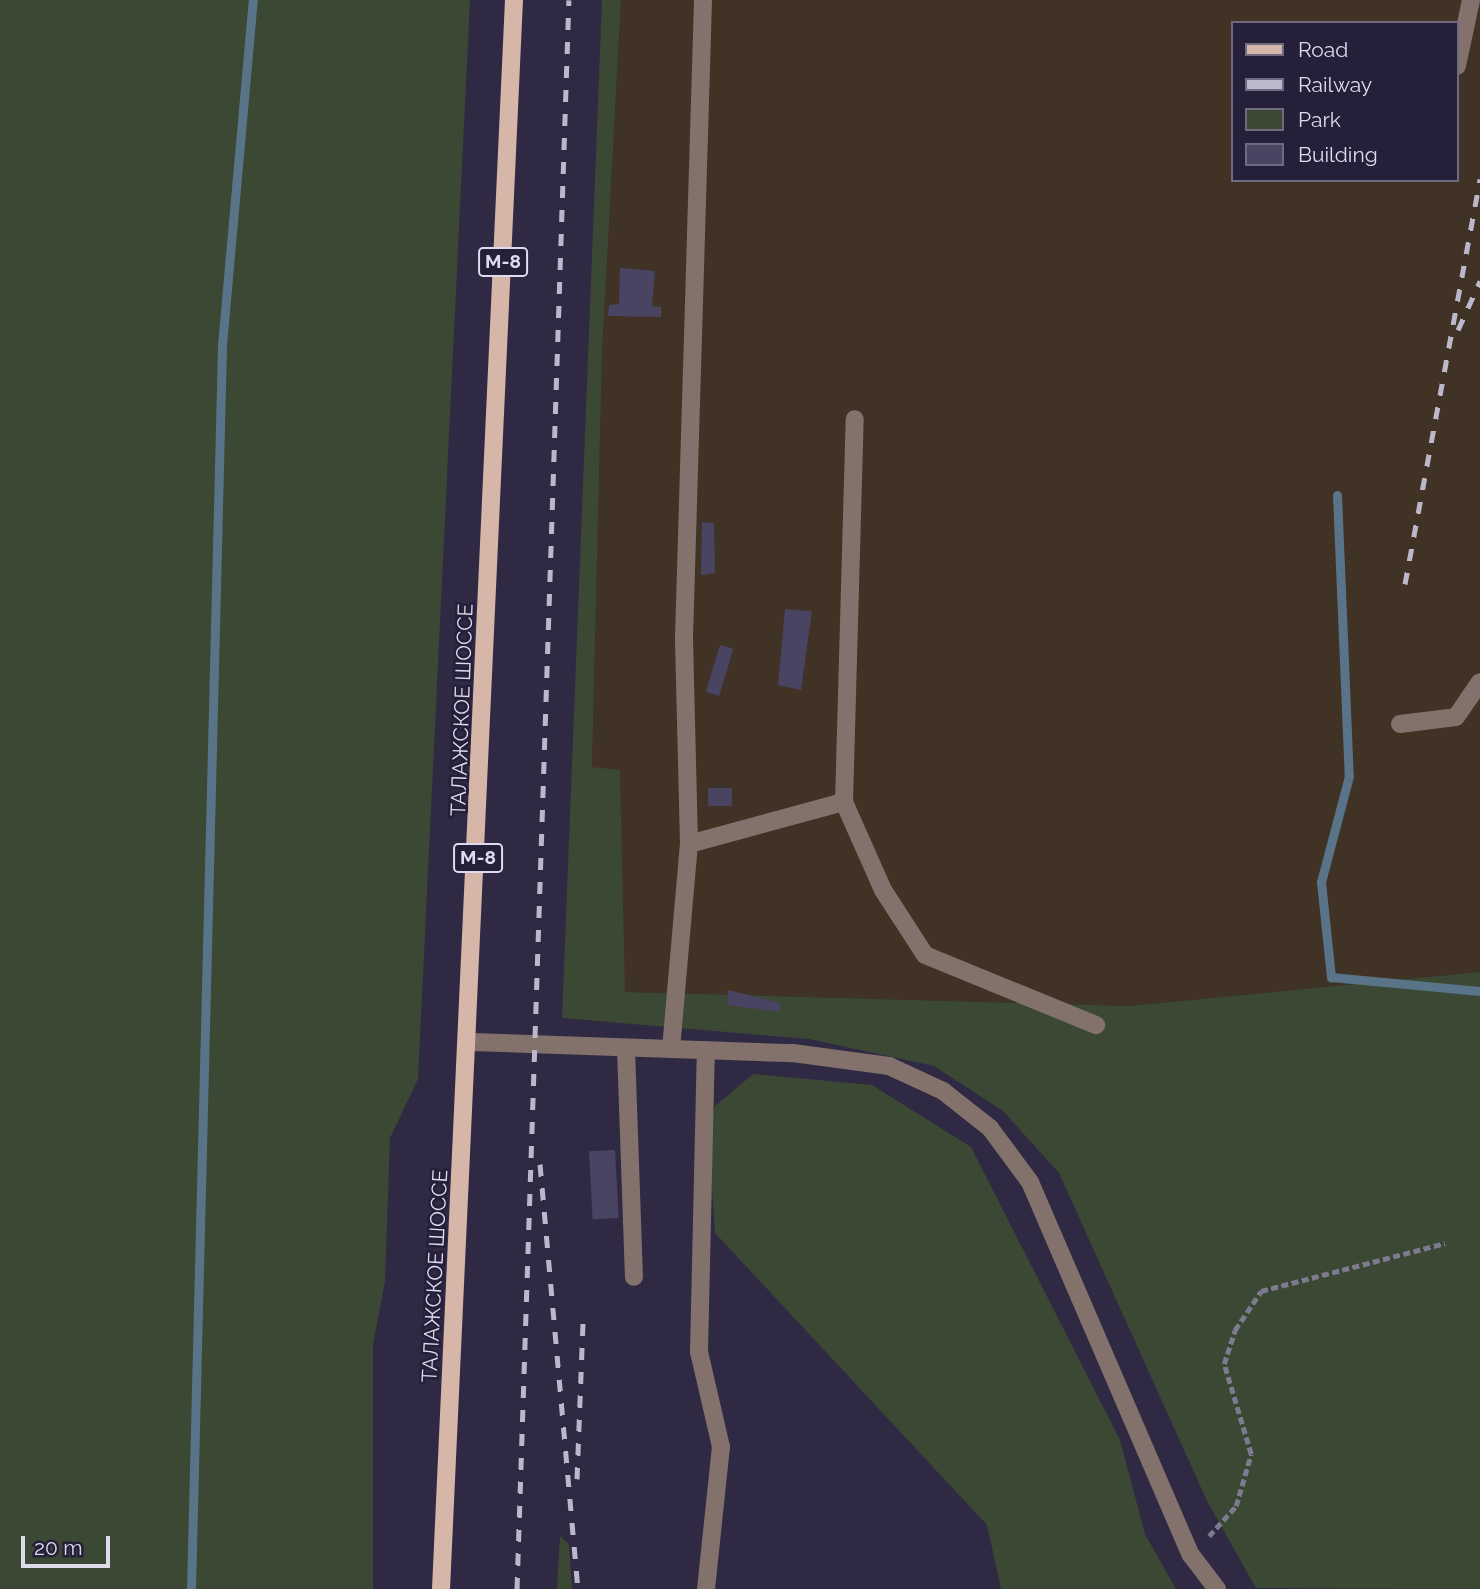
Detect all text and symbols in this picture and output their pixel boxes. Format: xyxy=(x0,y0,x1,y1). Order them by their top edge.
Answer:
legend xyxy=(1232,21,1459,182)
text: Road xyxy=(1298,37,1348,62)
text: Railway xyxy=(1298,72,1372,97)
text: Park xyxy=(1298,107,1341,132)
text: Building xyxy=(1298,142,1378,167)
road number: М-8 xyxy=(477,246,529,278)
street label: ТАЛАЖСКОЕ ШОССЕ xyxy=(446,603,478,817)
road number: М-8 xyxy=(452,842,504,874)
street label: ТАЛАЖСКОЕ ШОССЕ xyxy=(417,1169,453,1383)
scale bar xyxy=(24,1522,114,1566)
text: 20 m xyxy=(34,1535,82,1560)

